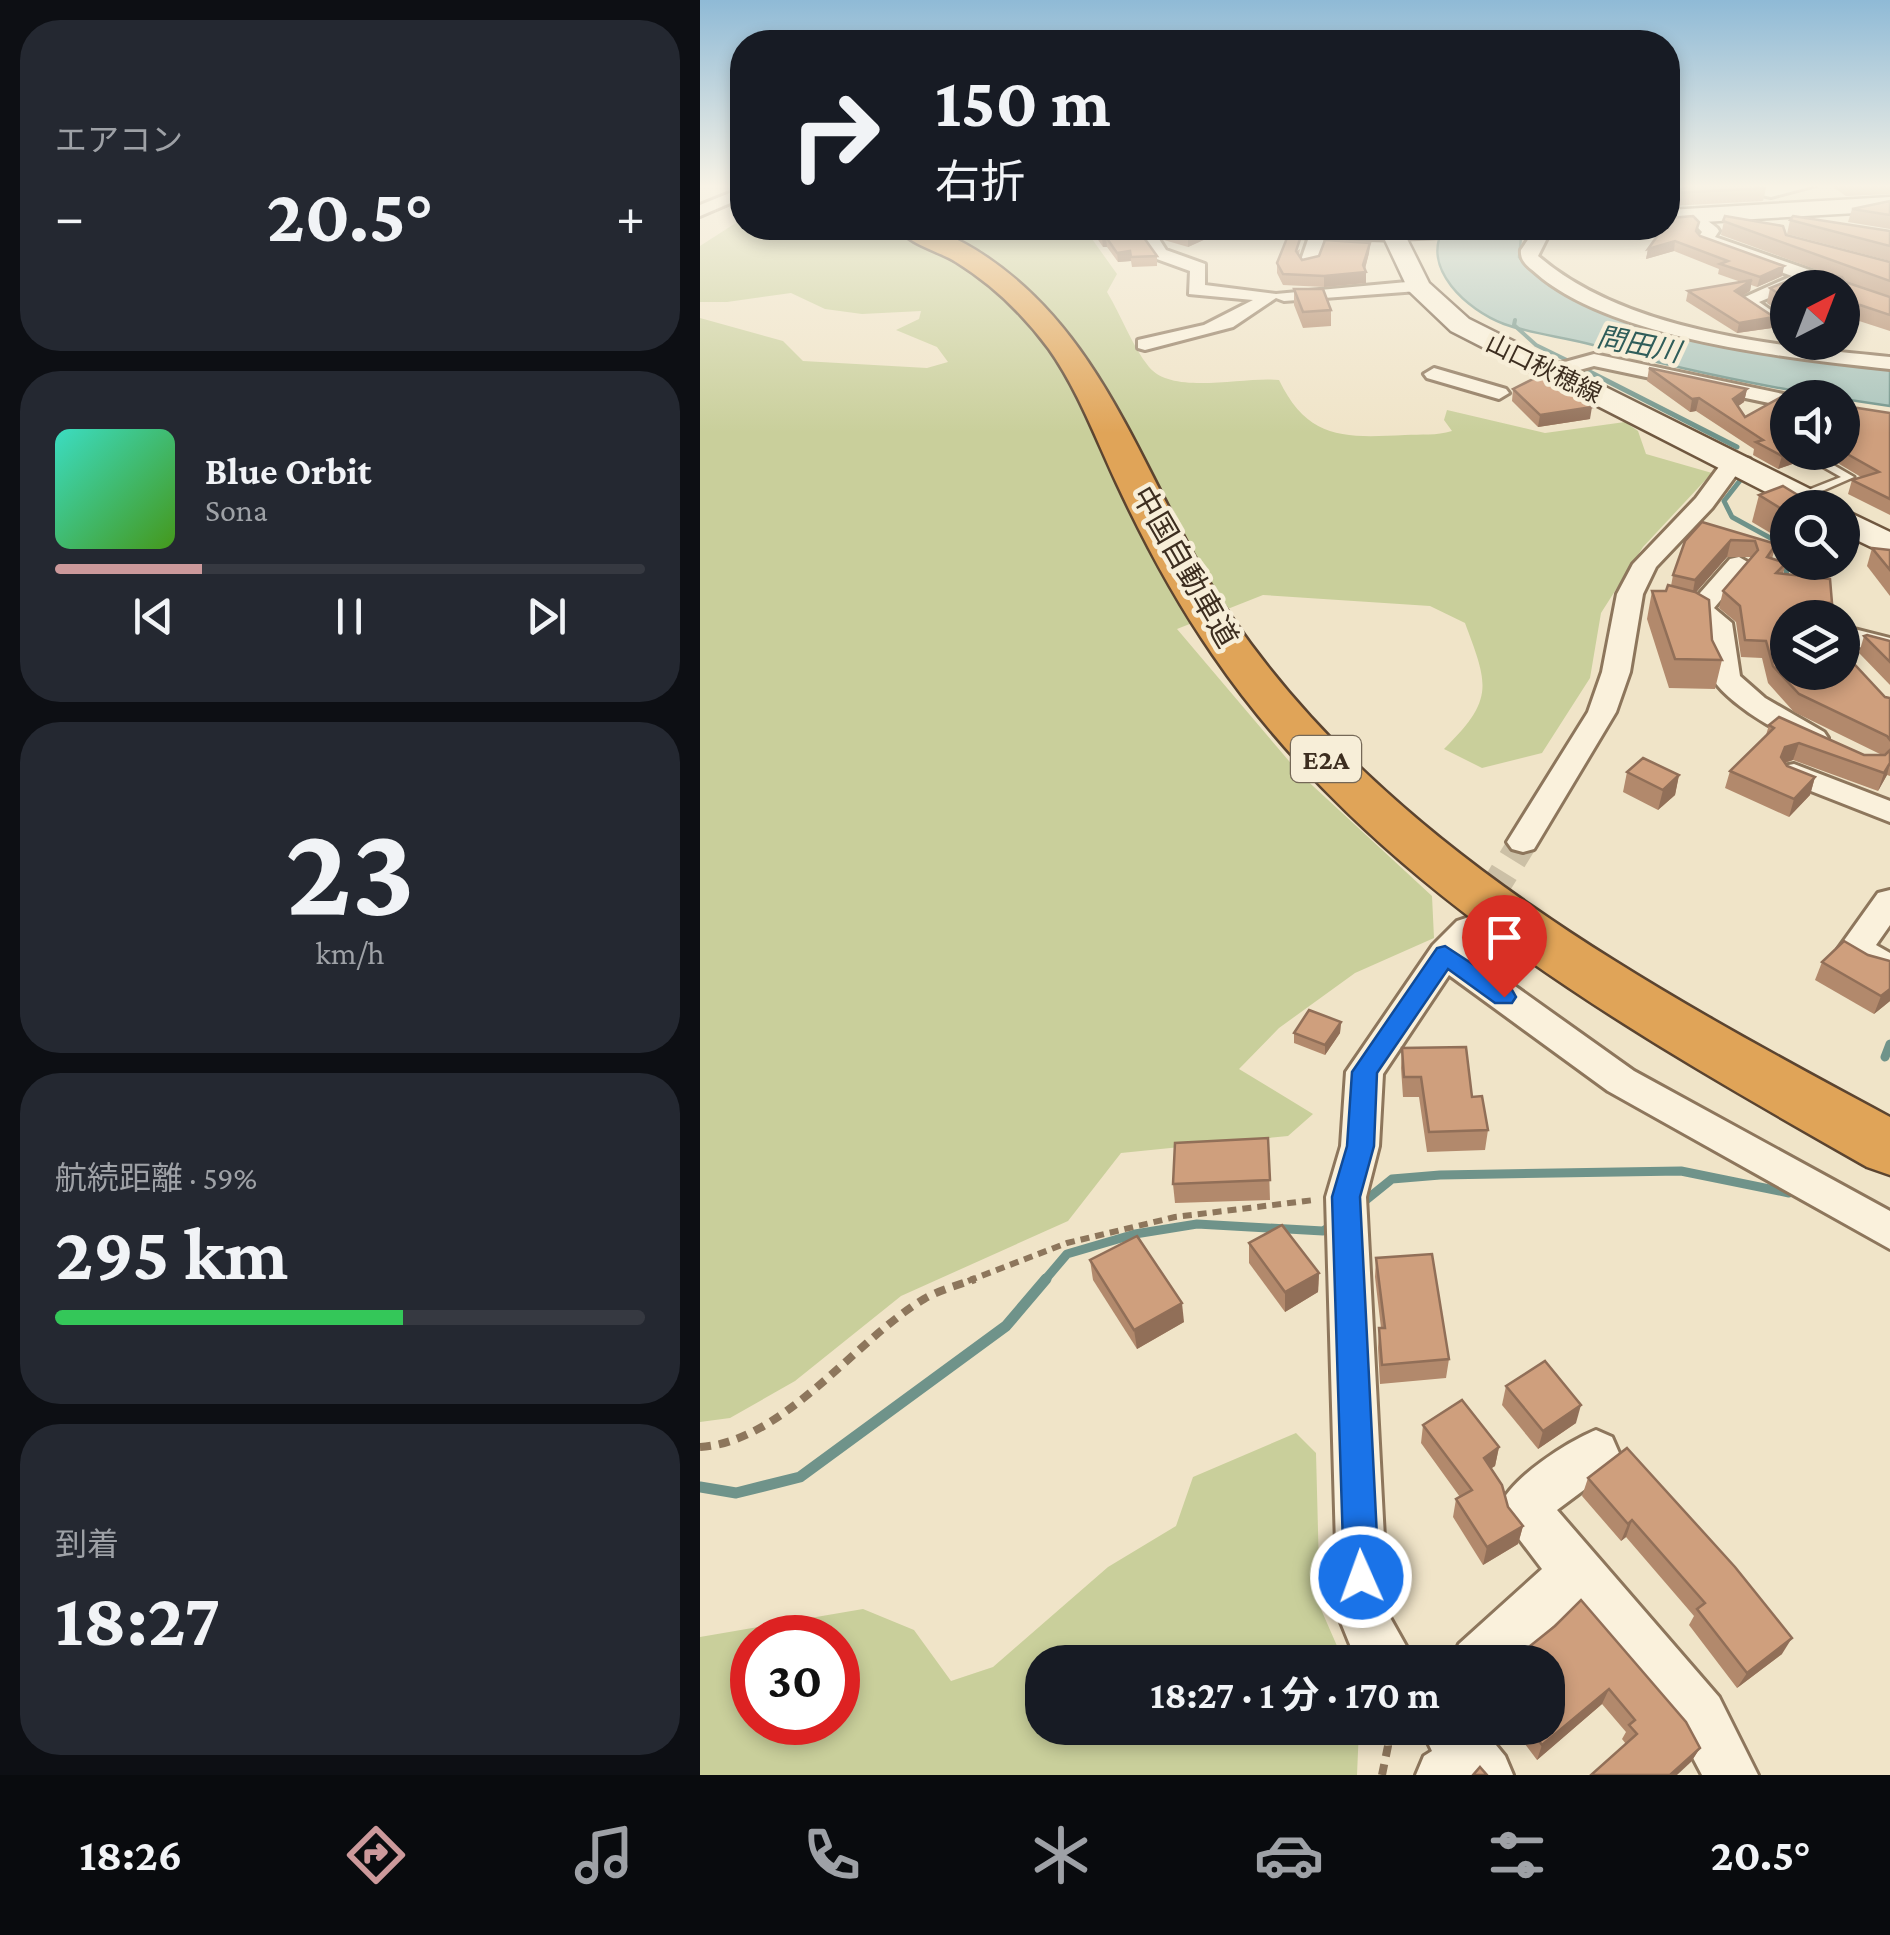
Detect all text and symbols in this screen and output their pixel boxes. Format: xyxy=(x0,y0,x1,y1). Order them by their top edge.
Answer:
text: 150 m xyxy=(935,63,1111,141)
icon: right xyxy=(770,70,900,200)
text: エアコン xyxy=(55,122,183,158)
text: 右折 xyxy=(935,157,1025,207)
text: 20.5° xyxy=(266,174,434,257)
text: − xyxy=(55,186,84,247)
text: + xyxy=(616,186,645,247)
north arrow xyxy=(1770,270,1860,360)
map controls xyxy=(1770,270,1860,690)
water label: 問田川 xyxy=(1595,321,1686,368)
street label: 山口秋穂線 xyxy=(1482,329,1606,408)
button: sound xyxy=(1770,380,1860,470)
text: Blue Orbit xyxy=(205,450,372,492)
street label: 中国自動車道 xyxy=(1126,481,1245,653)
button: search xyxy=(1770,490,1860,580)
text: Sona xyxy=(205,492,268,528)
icon: previous xyxy=(126,589,181,644)
icon: pause xyxy=(322,589,377,644)
icon: next xyxy=(519,589,574,644)
button: layers xyxy=(1770,600,1860,690)
road number: E2A xyxy=(1291,736,1361,782)
text: 23 xyxy=(285,797,415,942)
pin xyxy=(1462,895,1547,998)
icon: arrive xyxy=(1477,910,1532,965)
text: km/h xyxy=(316,935,385,971)
text: 航続距離 · 59% xyxy=(55,1160,257,1196)
text: 295 km xyxy=(55,1212,288,1295)
position arrow xyxy=(1309,1525,1413,1629)
text: 到着 xyxy=(55,1526,119,1562)
text: 18:27 xyxy=(55,1578,220,1661)
speed limit sign: 30 xyxy=(730,1615,860,1745)
text: 18:27 · 1 分 · 170 m xyxy=(1150,1674,1440,1716)
icon: directions xyxy=(341,1820,411,1890)
icon: music xyxy=(569,1820,639,1890)
icon: phone xyxy=(797,1820,867,1890)
icon: climate xyxy=(1026,1820,1096,1890)
icon: car xyxy=(1254,1820,1324,1890)
icon: filters xyxy=(1482,1820,1552,1890)
text: 18:26 xyxy=(79,1830,182,1880)
text: 20.5° xyxy=(1711,1830,1811,1880)

